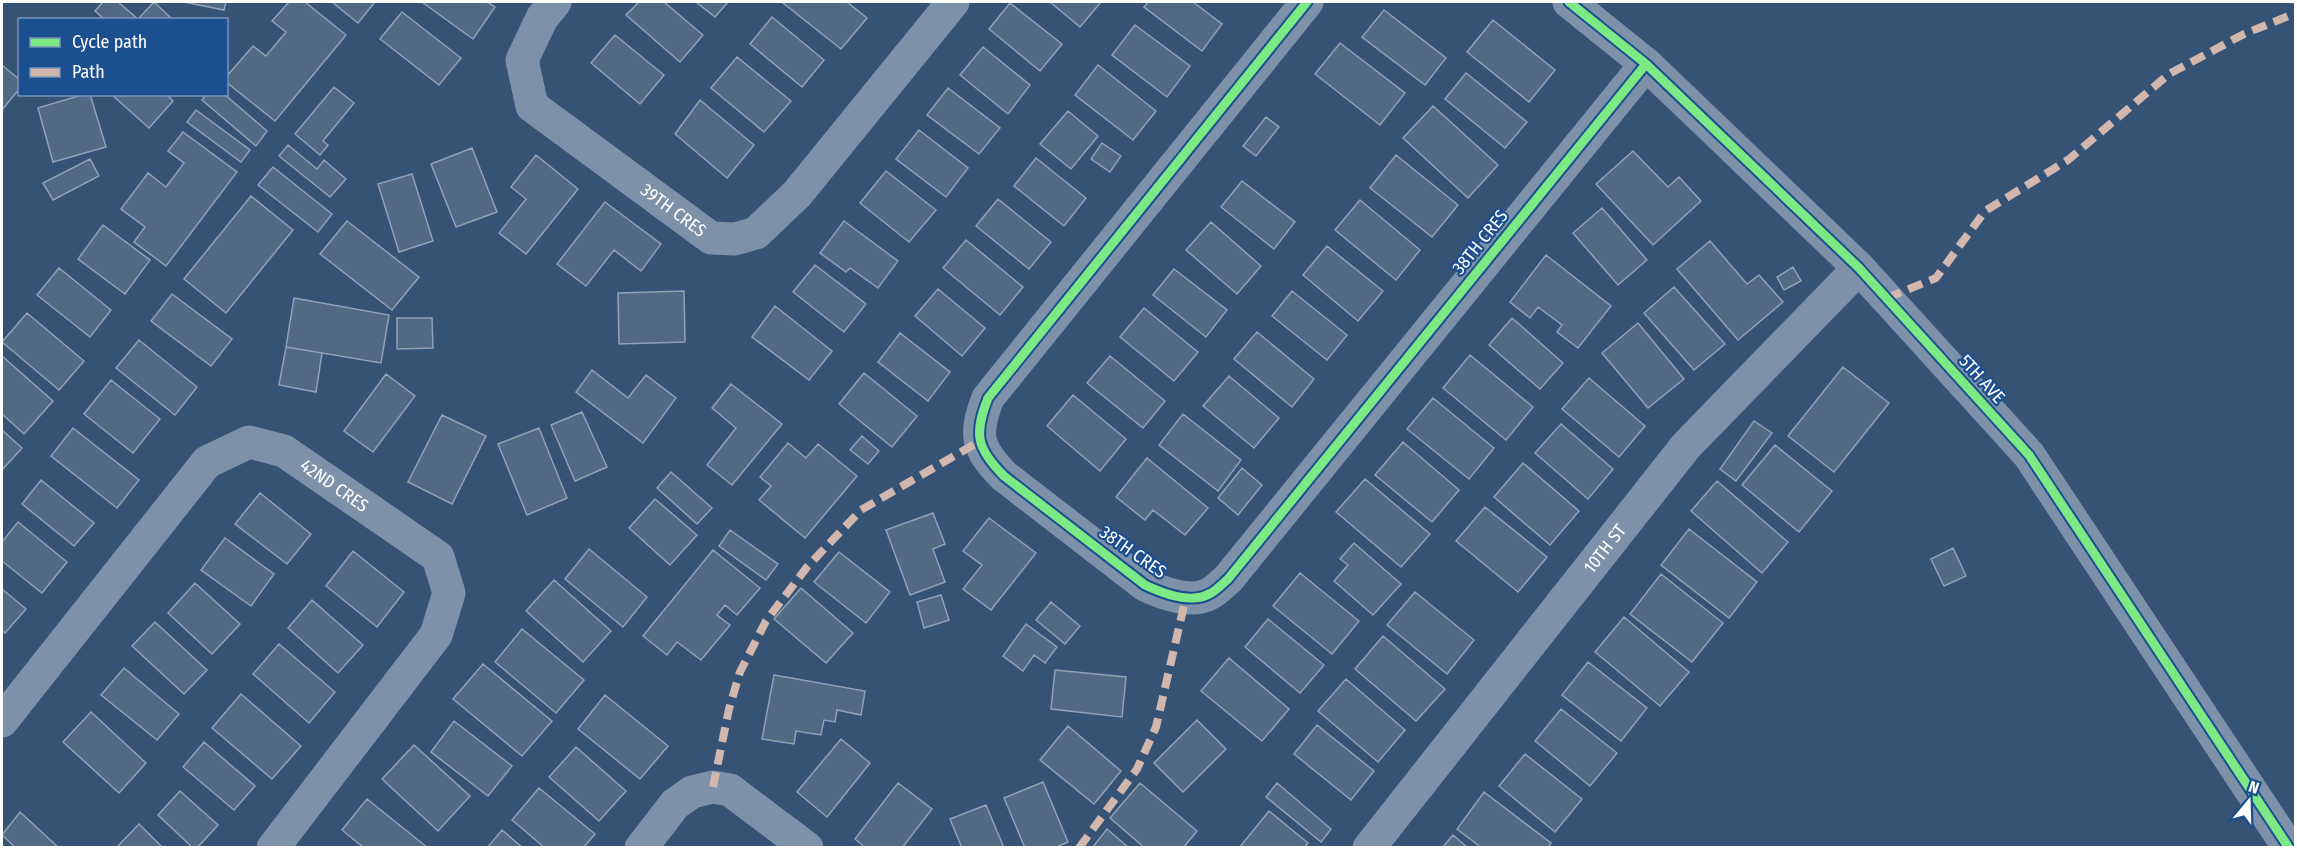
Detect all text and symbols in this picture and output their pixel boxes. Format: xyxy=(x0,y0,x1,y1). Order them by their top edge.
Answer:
legend xyxy=(18,18,228,96)
text: Cycle path xyxy=(72,31,147,53)
text: Path xyxy=(72,61,105,83)
street label: 39TH CRES xyxy=(636,179,711,242)
street label: 38TH CRES xyxy=(1447,205,1513,279)
street label: 5TH AVE xyxy=(1954,350,2010,408)
street label: 42ND CRES xyxy=(296,454,373,517)
street label: 10TH ST xyxy=(1579,519,1631,578)
street label: 38TH CRES xyxy=(1095,521,1171,583)
north arrow xyxy=(2219,771,2279,831)
text: N xyxy=(2246,777,2261,798)

